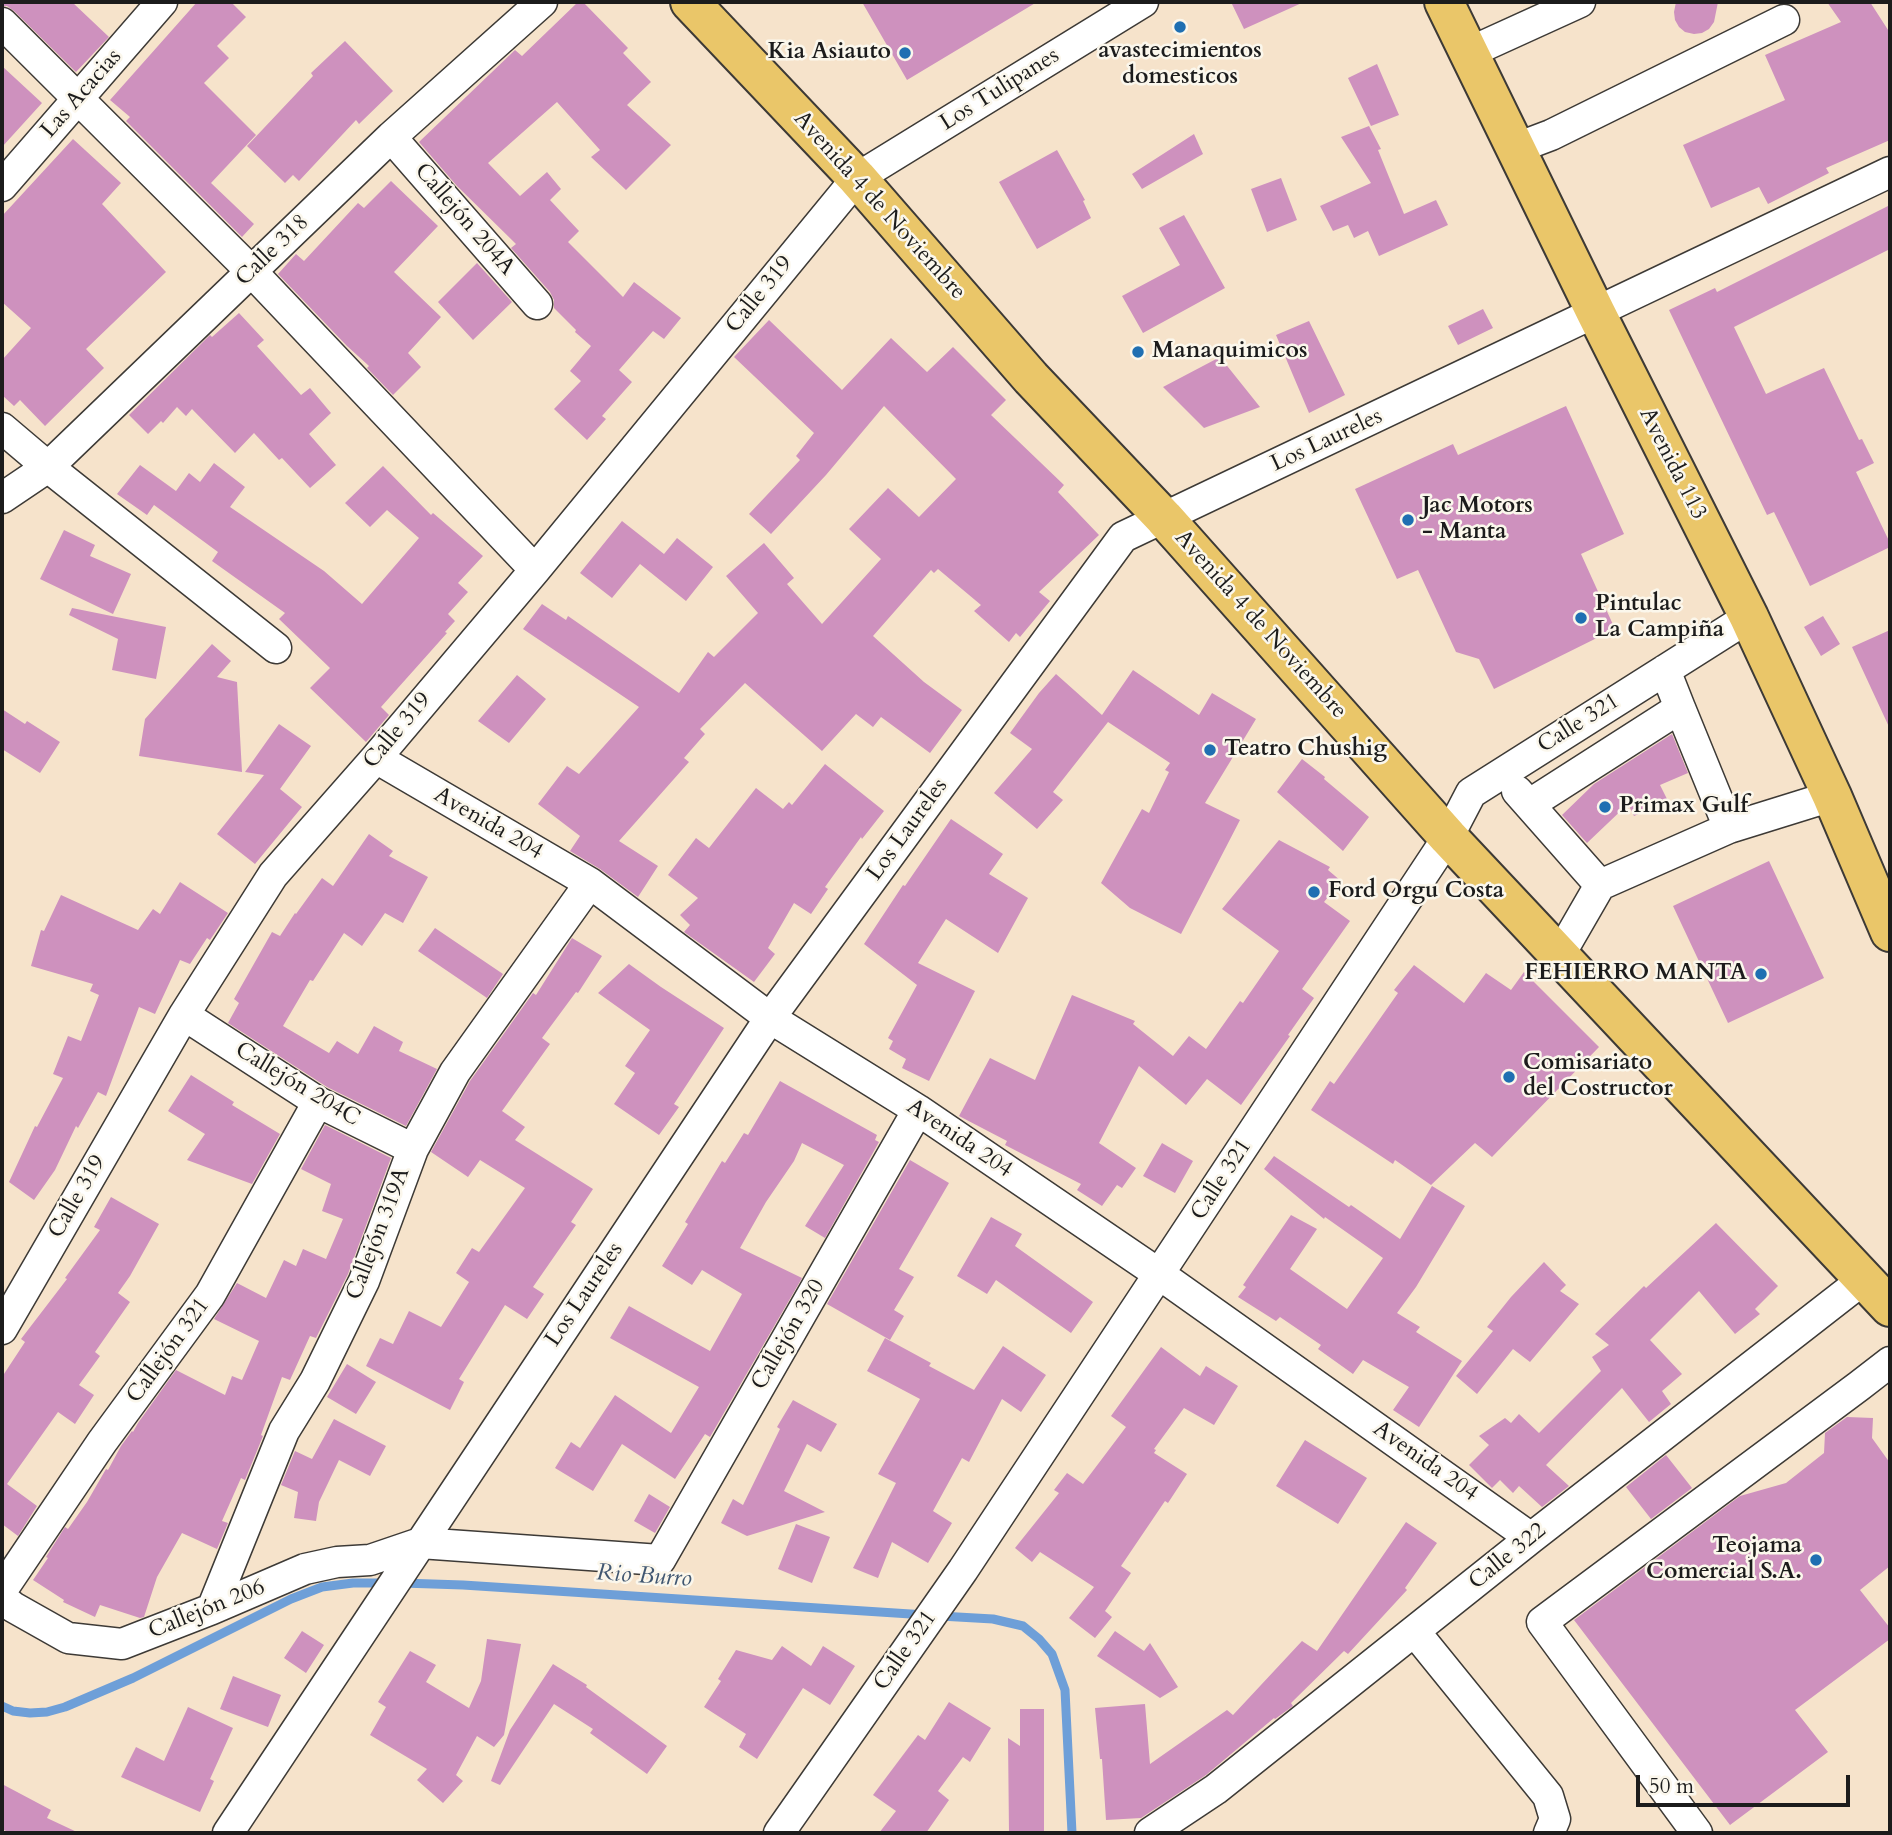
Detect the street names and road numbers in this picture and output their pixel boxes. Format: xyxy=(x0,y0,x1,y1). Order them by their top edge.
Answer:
street label: Los Tulipanes xyxy=(935,42,1065,138)
street label: Las Acacias xyxy=(36,44,128,144)
street label: Avenida 4 de Noviembre xyxy=(787,106,971,306)
street label: Callejón 204A xyxy=(408,158,520,282)
street label: Calle 318 xyxy=(231,209,315,293)
street label: Calle 319 xyxy=(721,251,799,339)
street label: Los Laureles xyxy=(1267,403,1387,479)
street label: Avenida 113 xyxy=(1632,404,1712,524)
street label: Avenida 4 de Noviembre xyxy=(1168,525,1352,725)
street label: Calle 319 xyxy=(358,687,438,775)
street label: Calle 321 xyxy=(1533,688,1625,760)
street label: Los Laureles xyxy=(862,774,954,886)
street label: Avenida 204 xyxy=(428,782,548,866)
street label: Callejón 204C xyxy=(230,1037,364,1133)
street label: Avenida 204 xyxy=(901,1094,1017,1184)
street label: Calle 321 xyxy=(1186,1134,1258,1226)
street label: Calle 319 xyxy=(43,1151,113,1243)
street label: Callejón 319A xyxy=(341,1164,417,1304)
street label: Los Laureles xyxy=(540,1238,630,1352)
street label: Callejón 320 xyxy=(746,1275,832,1395)
street label: Callejón 321 xyxy=(122,1293,216,1409)
street label: Avenida 204 xyxy=(1367,1416,1483,1508)
street label: Calle 322 xyxy=(1464,1518,1552,1596)
street label: Callejón 206 xyxy=(145,1574,269,1646)
street label: Calle 321 xyxy=(869,1606,943,1696)

